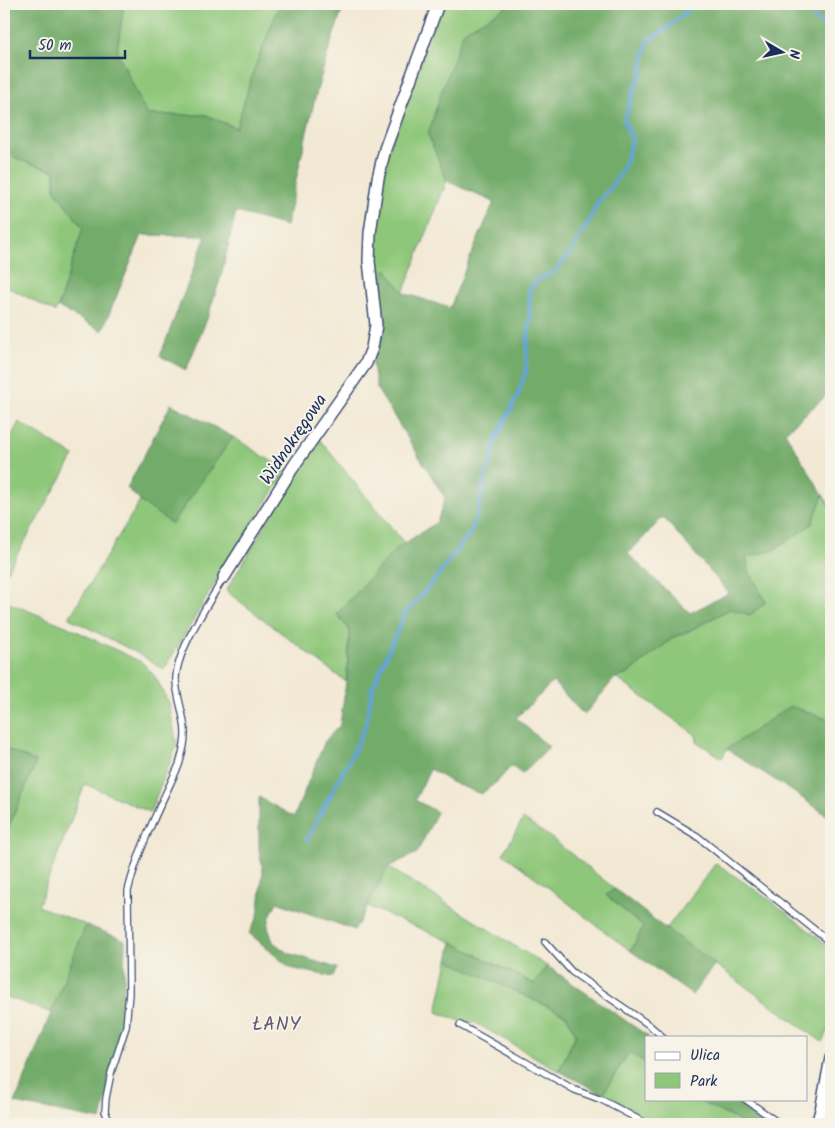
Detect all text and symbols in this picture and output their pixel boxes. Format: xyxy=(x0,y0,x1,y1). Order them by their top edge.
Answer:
scale bar xyxy=(30,28,125,60)
north arrow xyxy=(758,28,808,78)
text: 50 m xyxy=(38,34,72,58)
text: N xyxy=(782,48,805,60)
street label: Widnokręgowa xyxy=(253,388,336,491)
district label: ŁANY xyxy=(252,1010,302,1040)
legend xyxy=(645,1036,808,1100)
text: Ulica xyxy=(690,1044,720,1068)
text: Park xyxy=(690,1070,718,1094)

